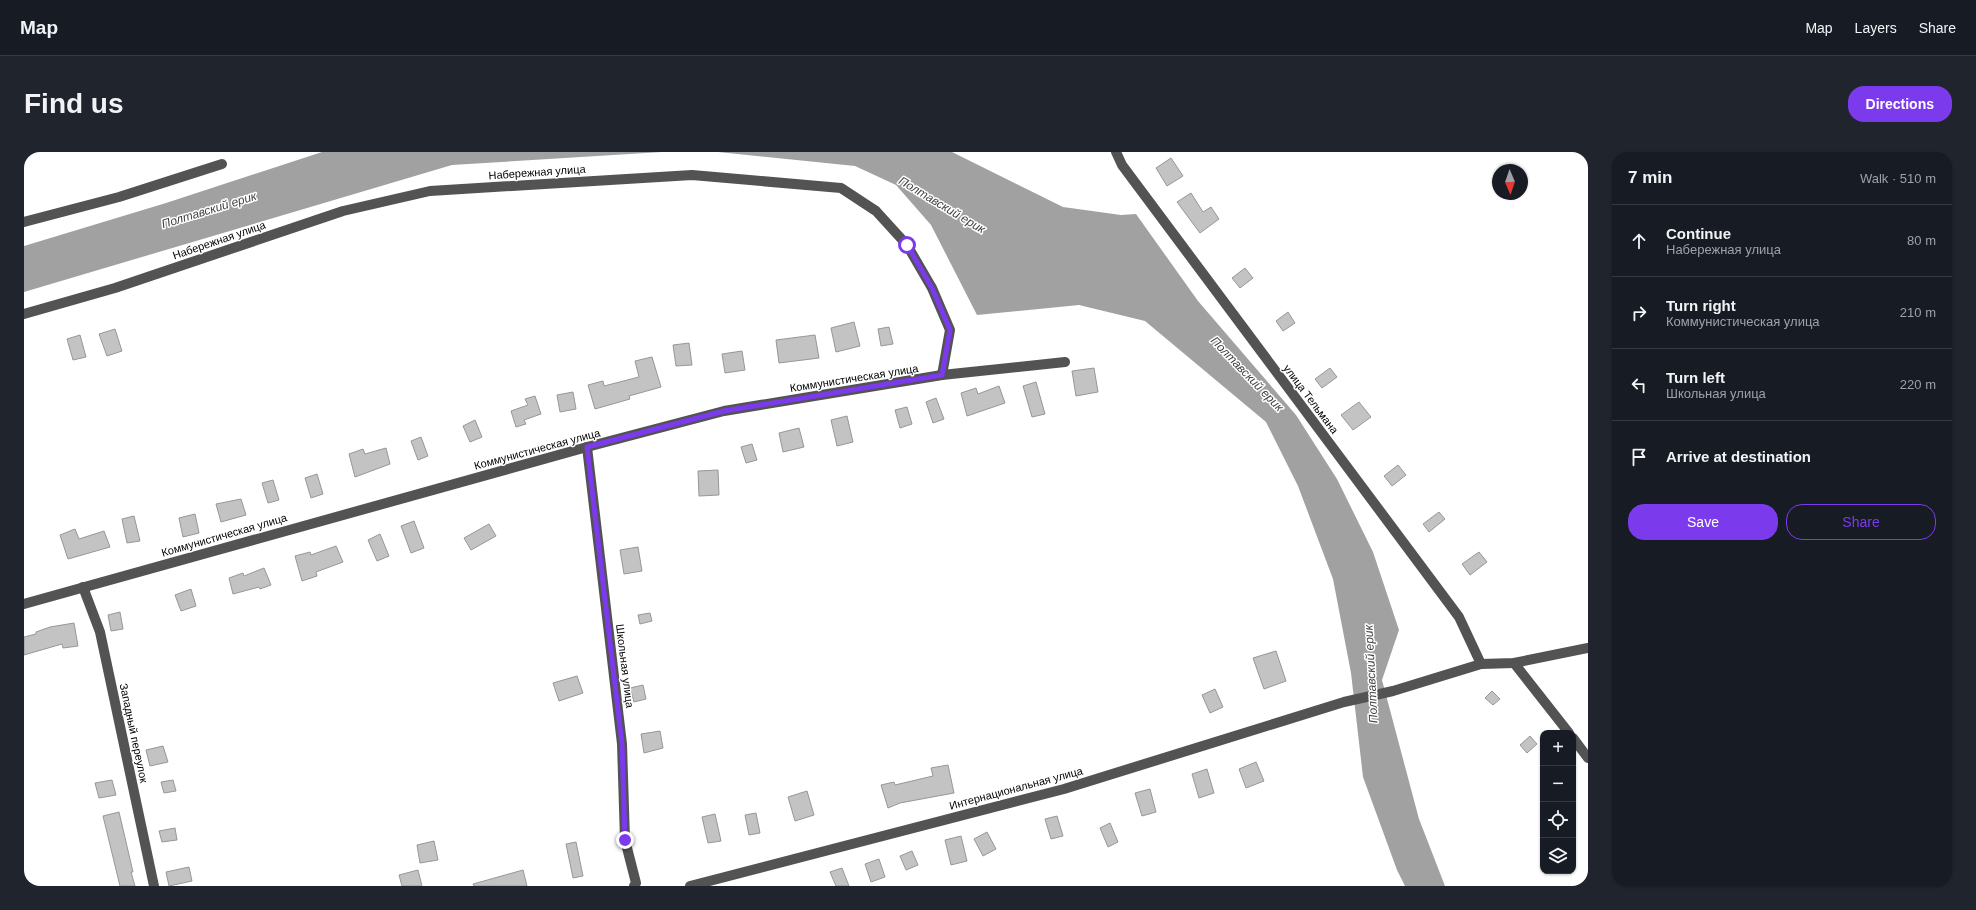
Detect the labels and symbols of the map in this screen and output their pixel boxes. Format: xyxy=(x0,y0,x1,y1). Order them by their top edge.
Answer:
street label: Набережная улица xyxy=(488,163,587,181)
north arrow xyxy=(1492,164,1528,200)
water label: Полтавский ерик xyxy=(896,174,989,237)
water label: Полтавский ерик xyxy=(160,189,259,231)
street label: Набережная улица xyxy=(171,218,268,262)
route start xyxy=(898,236,916,254)
water label: Полтавский ерик xyxy=(1208,334,1287,415)
street label: Коммунистическая улица xyxy=(789,362,920,394)
street label: улица Тельмана xyxy=(1281,362,1341,437)
street label: Коммунистическая улица xyxy=(473,426,602,472)
street label: Коммунистическая улица xyxy=(160,511,289,559)
street label: Школьная улица xyxy=(614,623,636,710)
water label: Полтавский ерик xyxy=(1361,623,1381,724)
street label: Западный переулок xyxy=(118,682,150,784)
street label: Интернациональная улица xyxy=(948,764,1085,812)
route end xyxy=(616,831,634,849)

